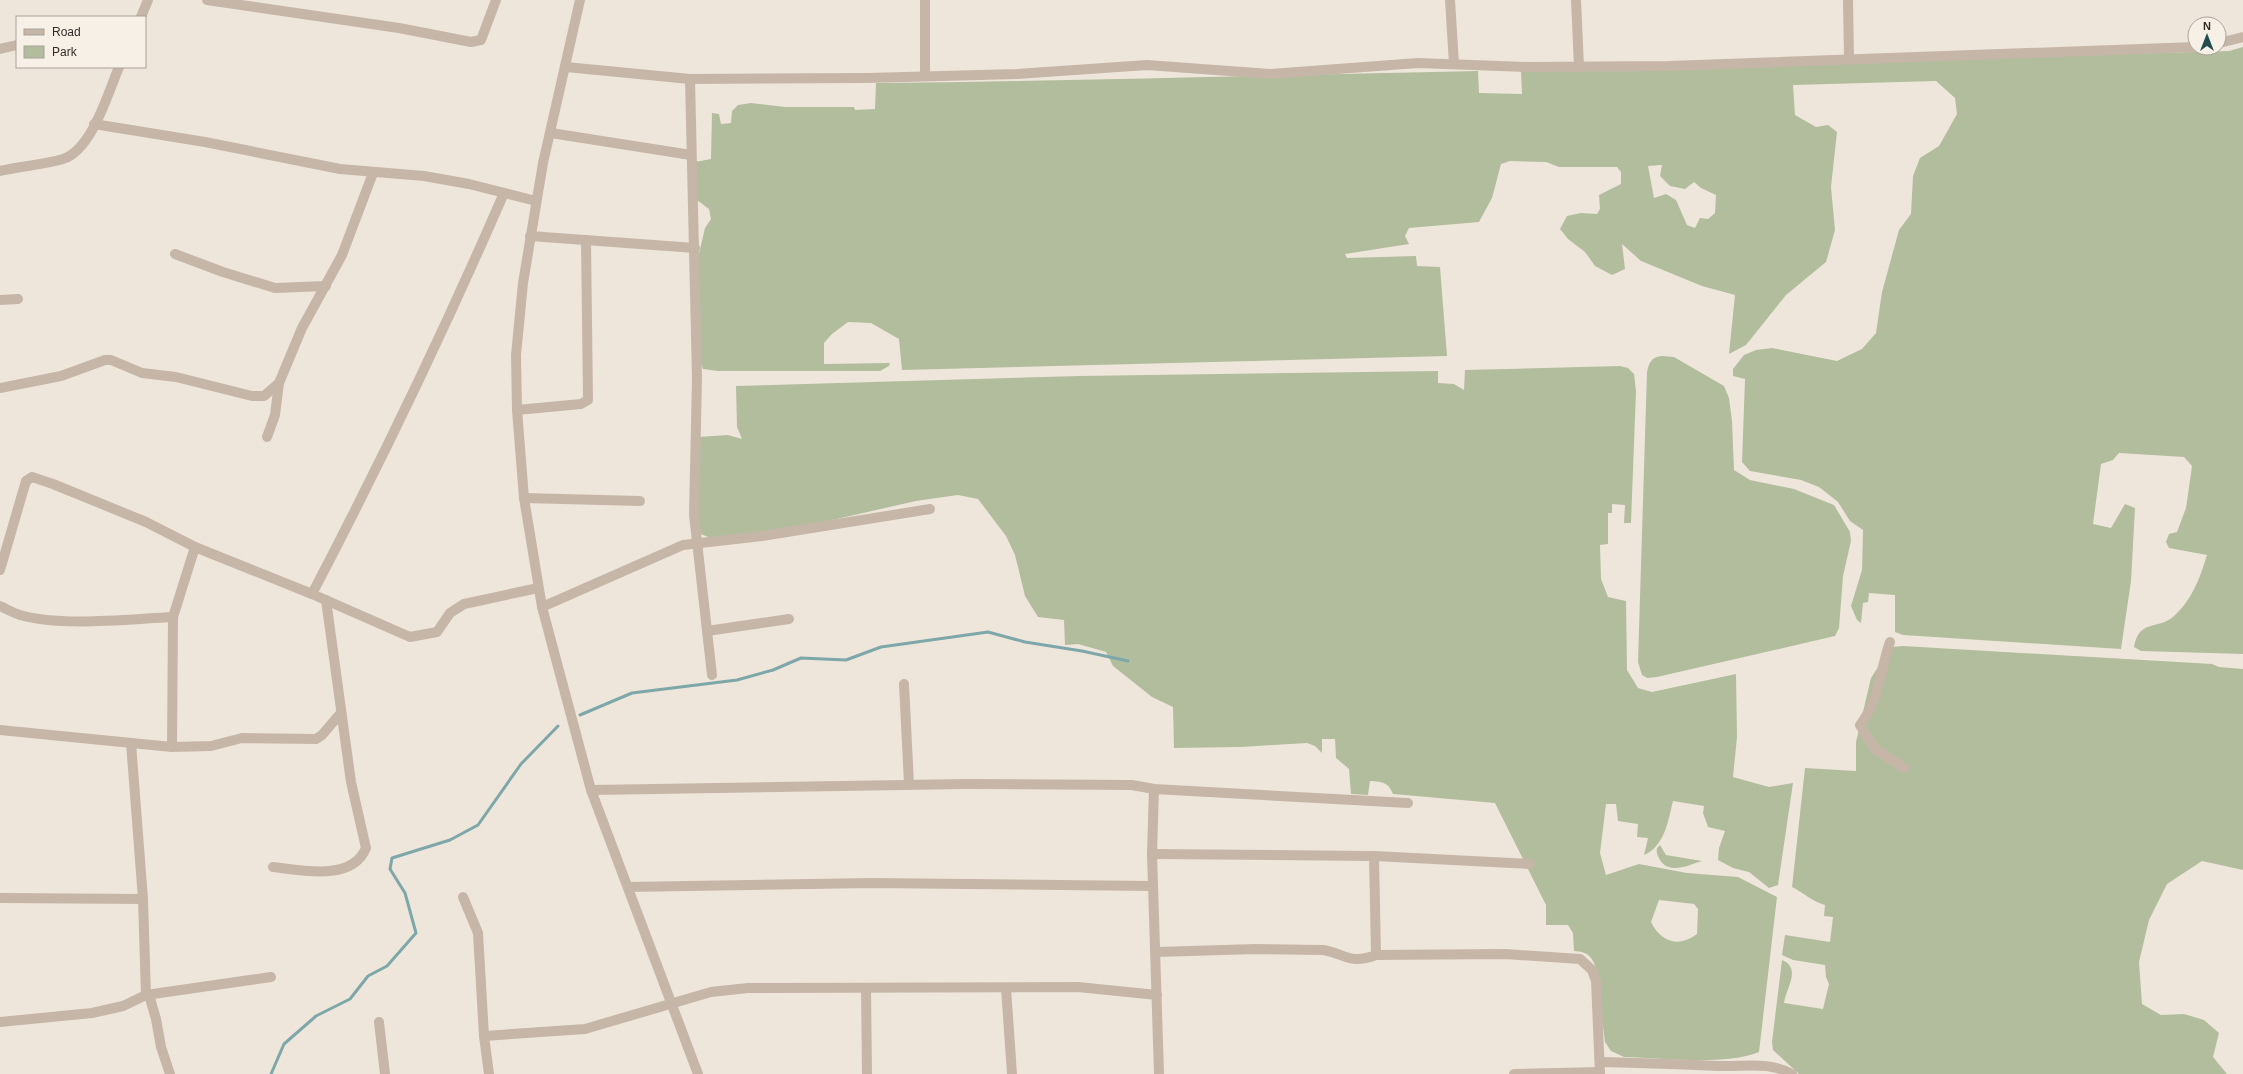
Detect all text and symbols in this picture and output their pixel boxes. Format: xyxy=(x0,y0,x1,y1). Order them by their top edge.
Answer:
legend xyxy=(16,16,146,68)
north arrow xyxy=(2187,16,2227,56)
text: N xyxy=(2203,20,2211,32)
text: Road xyxy=(52,25,81,39)
text: Park xyxy=(52,45,78,59)

